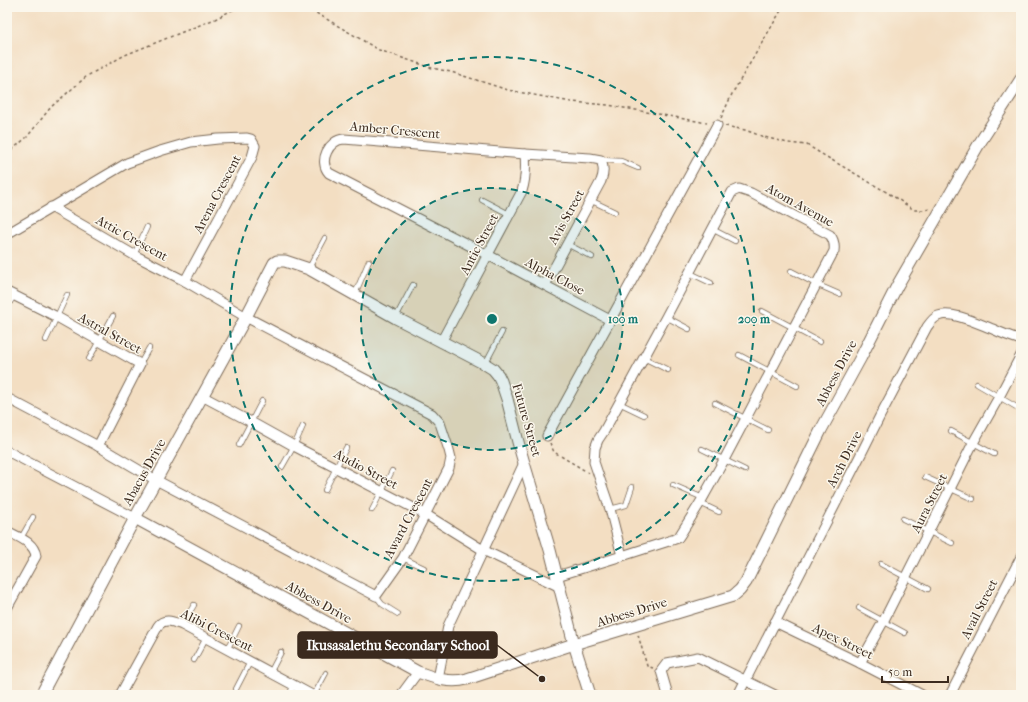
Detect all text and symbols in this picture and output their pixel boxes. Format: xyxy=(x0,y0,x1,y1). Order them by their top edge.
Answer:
street label: Amber Crescent xyxy=(348,119,441,141)
street label: Arena Crescent xyxy=(190,152,244,237)
street label: Atom Avenue xyxy=(763,180,837,230)
street label: Avis Street xyxy=(544,187,587,248)
street label: Antic Street xyxy=(456,211,502,278)
street label: Attic Crescent xyxy=(93,212,171,264)
street label: Alpha Close xyxy=(522,254,588,298)
street label: Astral Street xyxy=(75,309,145,357)
centre of rings xyxy=(485,312,499,326)
text: 100 m xyxy=(608,312,639,326)
text: 200 m xyxy=(738,312,771,326)
street label: Abbess Drive xyxy=(812,337,860,409)
street label: Future Street xyxy=(509,382,545,459)
street label: Arch Drive xyxy=(823,428,865,491)
street label: Abacus Drive xyxy=(119,436,169,509)
street label: Audio Street xyxy=(331,445,401,492)
street label: Aura Street xyxy=(907,471,950,536)
street label: Award Crescent xyxy=(380,475,436,561)
street label: Avail Street xyxy=(957,576,1001,642)
street label: Abbess Drive xyxy=(283,577,355,626)
street label: Abbess Drive xyxy=(594,594,669,630)
street label: Alibi Crescent xyxy=(178,605,256,655)
street label: Apex Street xyxy=(809,619,876,662)
callout: Ikusasalethu Secondary School xyxy=(298,632,497,658)
text: Ikusasalethu Secondary School xyxy=(306,637,490,654)
scale bar xyxy=(882,658,948,684)
text: 50 m xyxy=(888,665,912,679)

